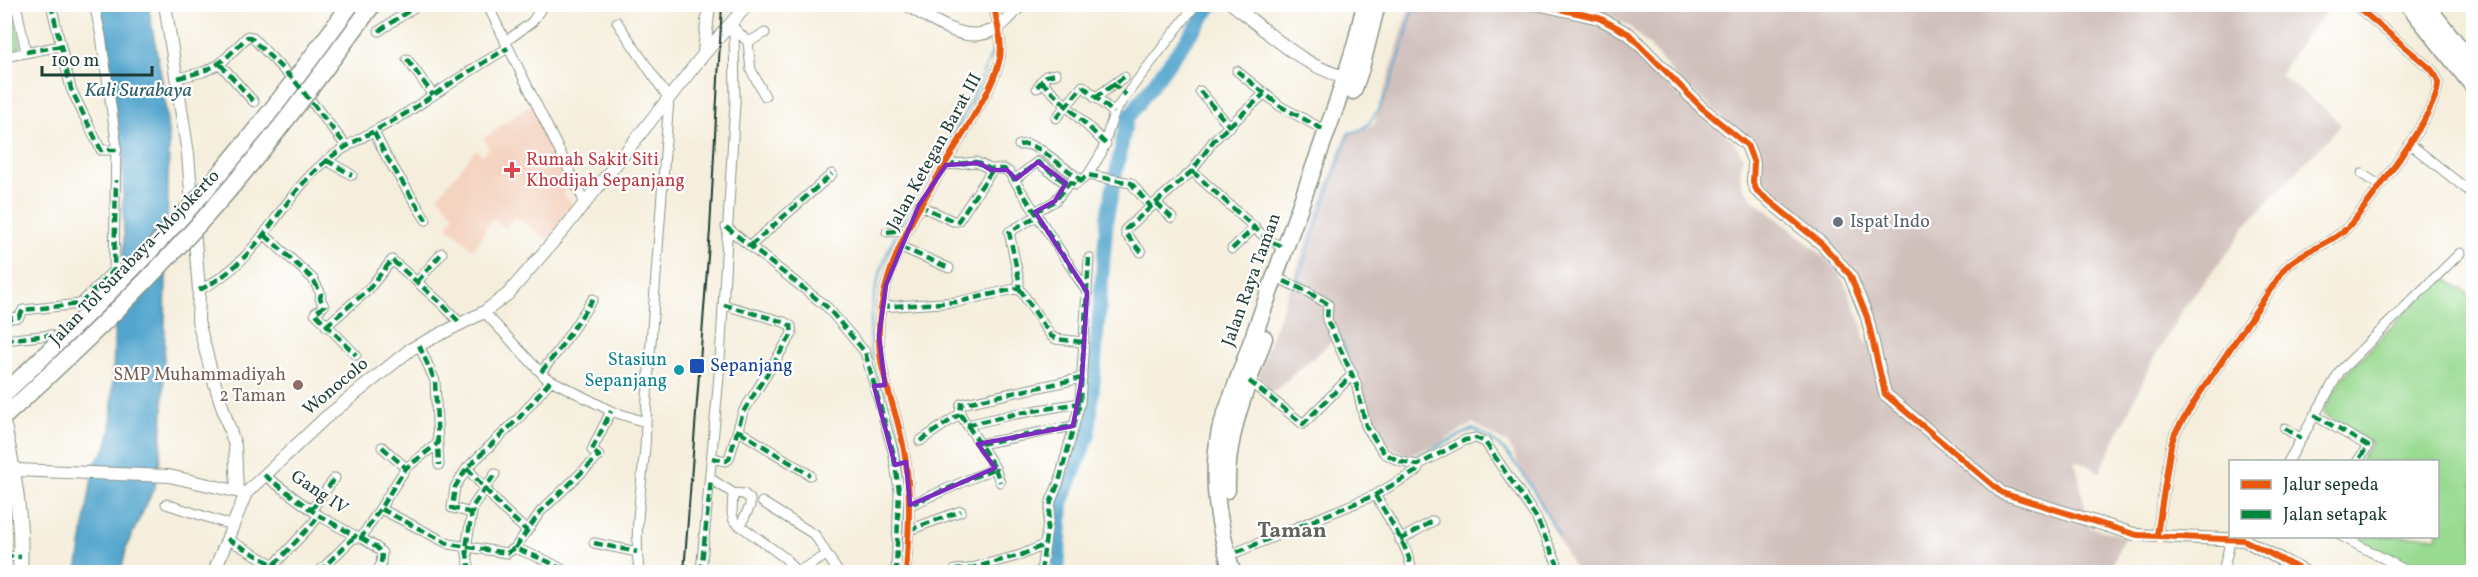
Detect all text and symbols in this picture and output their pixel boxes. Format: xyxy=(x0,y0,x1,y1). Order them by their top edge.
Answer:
scale bar xyxy=(42,39,152,77)
text: 100 m xyxy=(51,49,100,74)
street label: Jalan Ketegan Barat III xyxy=(881,69,989,235)
water label: Kali Surabaya xyxy=(84,77,192,105)
place label: Rumah Sakit Siti Khodijah Sepanjang xyxy=(526,148,685,194)
marker: Rumah Sakit Siti Khodijah Sepanjang xyxy=(503,161,521,179)
street label: Jalan Tol Surabaya–Mojokerto xyxy=(44,164,226,352)
street label: Jalan Raya Taman xyxy=(1216,210,1288,350)
place label: Ispat Indo xyxy=(1850,210,1930,235)
marker: Ispat Indo xyxy=(1831,215,1845,229)
place label: Stasiun Sepanjang xyxy=(585,348,667,394)
street label: Wonocolo xyxy=(298,352,374,422)
place label: Sepanjang xyxy=(710,354,793,379)
marker: Sepanjang xyxy=(688,357,706,375)
place label: SMP Muhammadiyah 2 Taman xyxy=(113,363,286,409)
marker: Stasiun Sepanjang xyxy=(672,363,686,377)
marker: SMP Muhammadiyah 2 Taman xyxy=(291,378,305,392)
legend xyxy=(2229,460,2439,538)
street label: Gang IV xyxy=(285,465,353,521)
text: Jalur sepeda xyxy=(2283,473,2379,498)
text: Jalan setapak xyxy=(2283,503,2387,528)
district label: Taman xyxy=(1257,517,1327,546)

